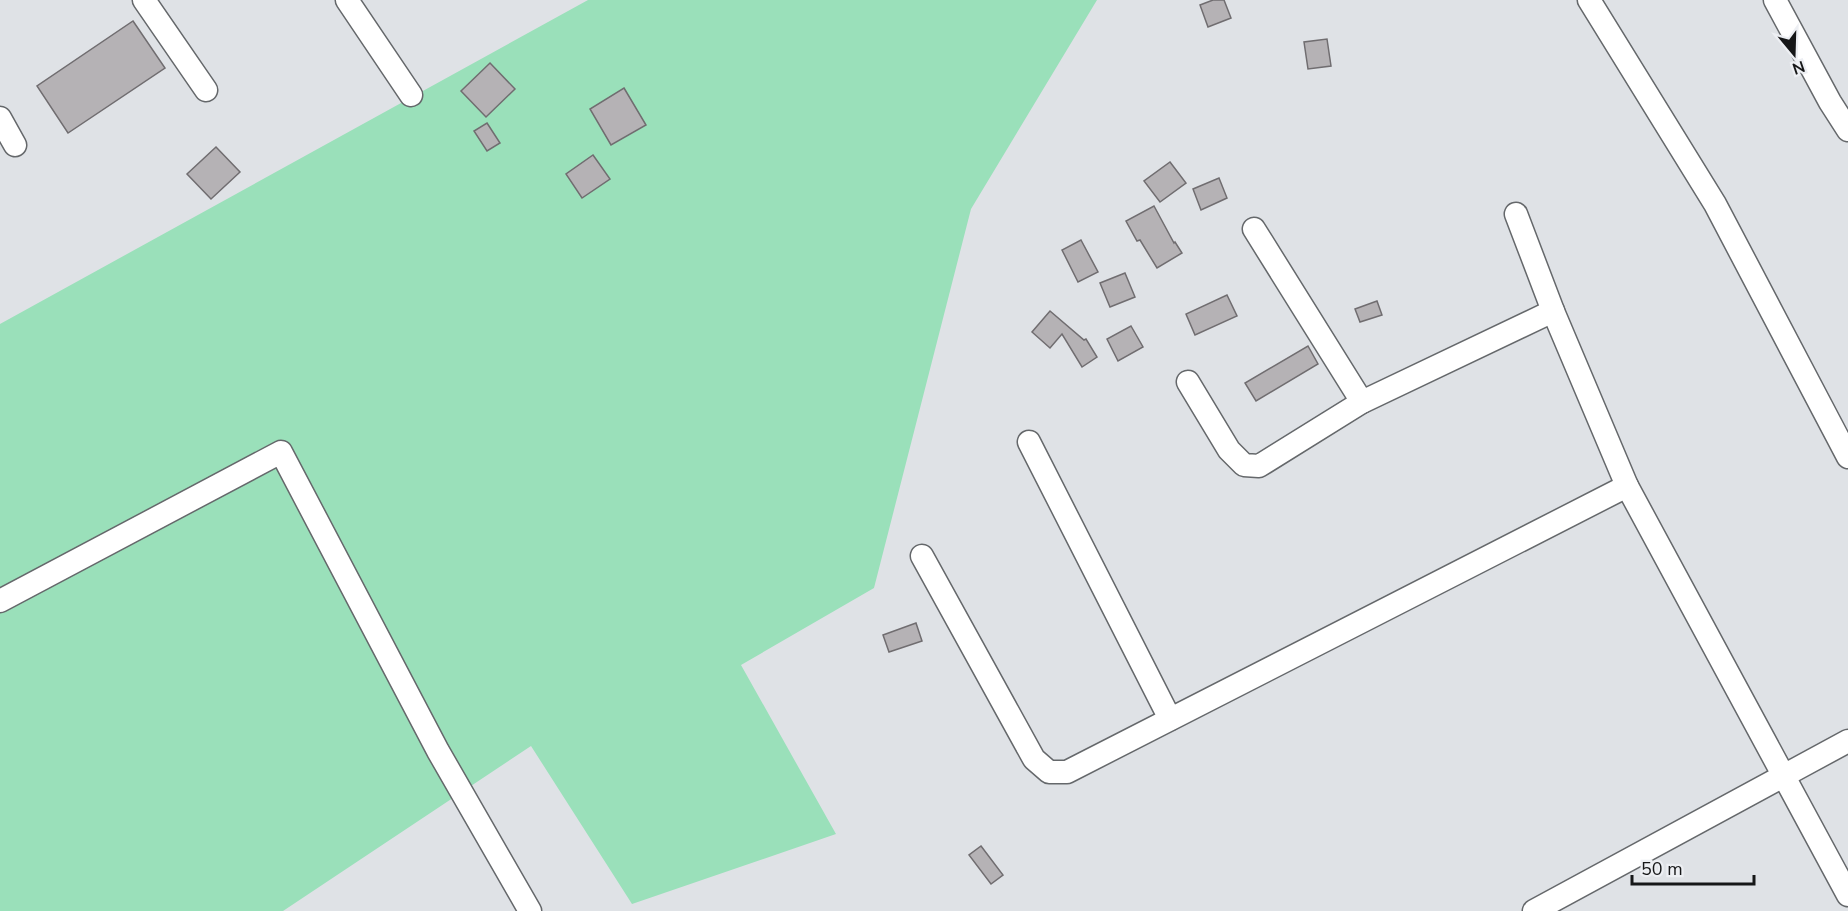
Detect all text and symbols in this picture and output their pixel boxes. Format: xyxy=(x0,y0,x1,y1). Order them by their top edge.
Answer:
north arrow xyxy=(1764,24,1824,84)
text: N xyxy=(1789,55,1808,80)
scale bar xyxy=(1632,848,1754,886)
text: 50 m xyxy=(1641,857,1683,881)

